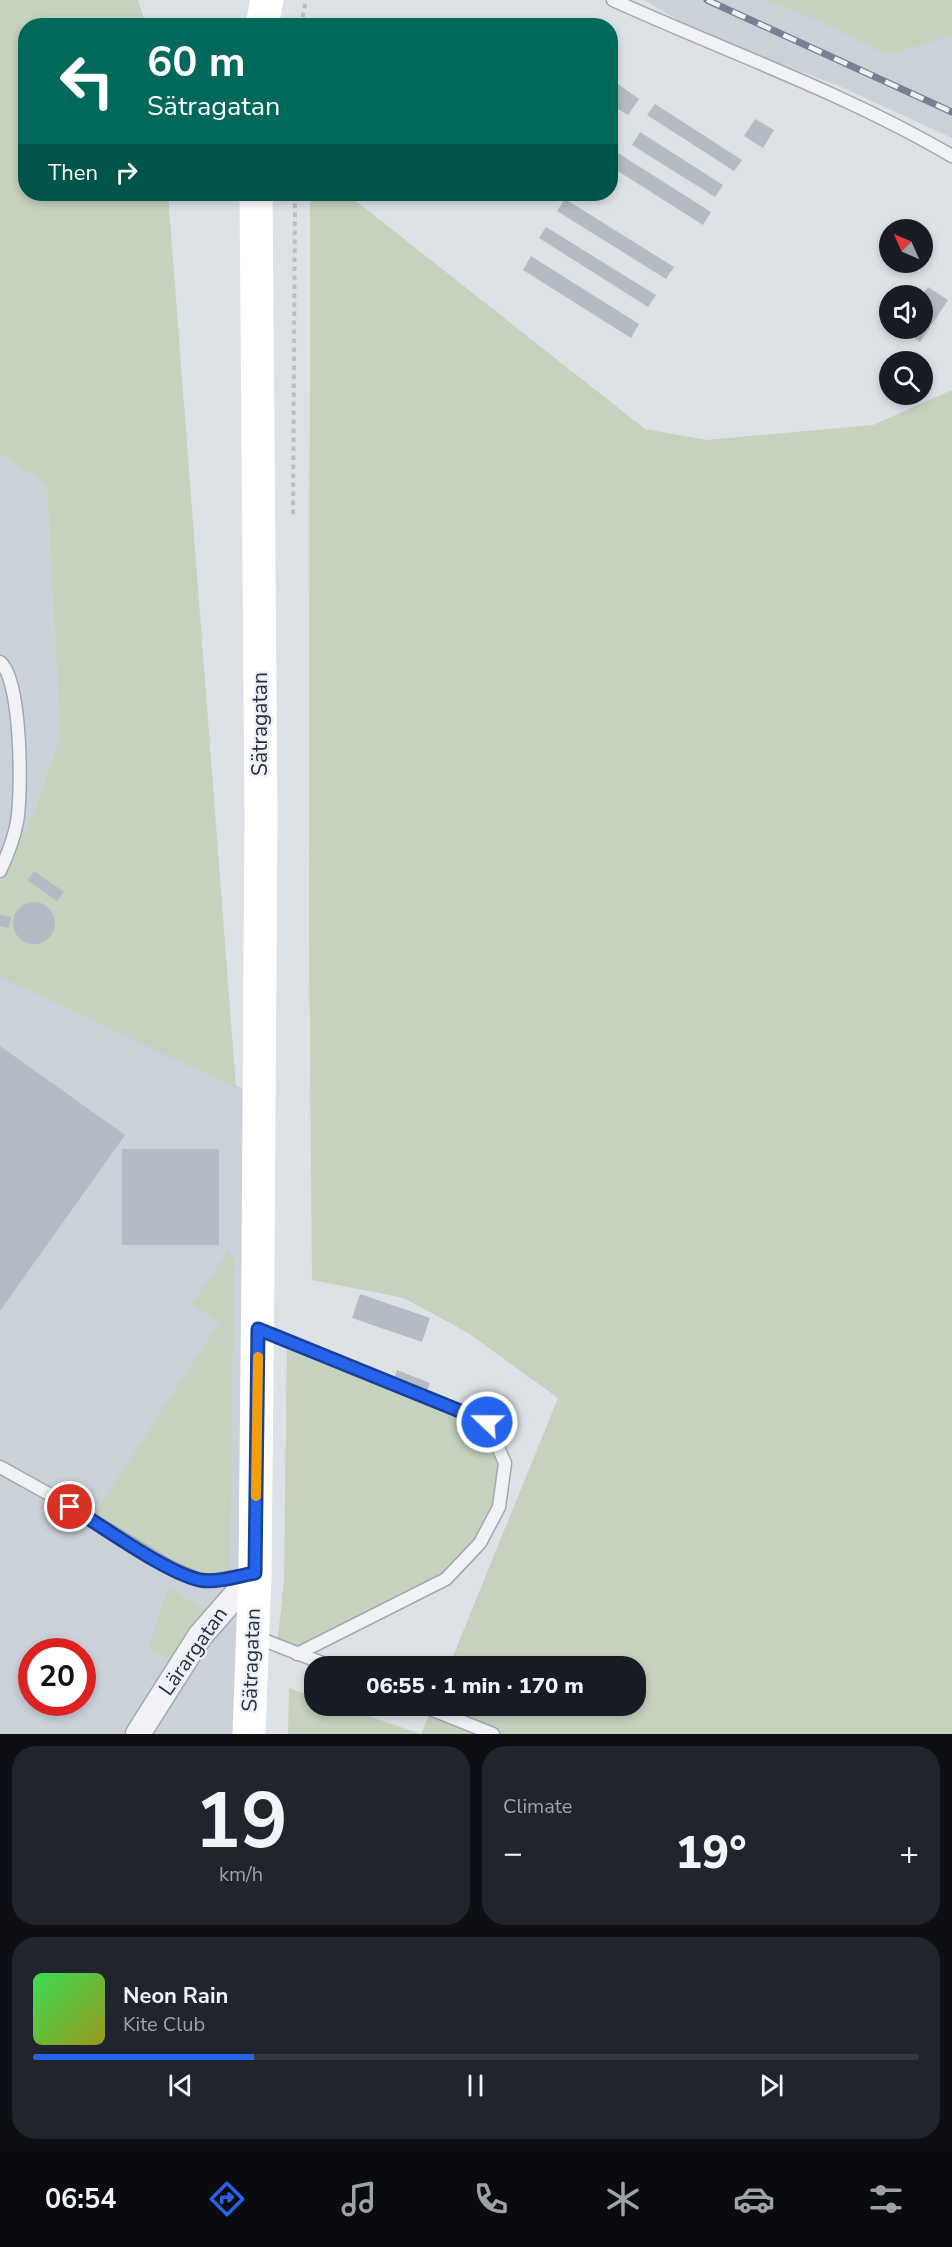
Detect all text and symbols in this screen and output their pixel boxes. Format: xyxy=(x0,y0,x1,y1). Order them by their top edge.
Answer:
text: 60 m xyxy=(147,34,246,91)
icon: left xyxy=(48,42,126,120)
text: Sätragatan xyxy=(147,88,280,125)
icon: right xyxy=(110,156,143,189)
text: Then xyxy=(48,158,98,188)
north arrow xyxy=(879,219,933,273)
map controls xyxy=(879,219,933,405)
button: sound xyxy=(879,285,933,339)
button: search xyxy=(879,351,933,405)
street label: Sätragatan xyxy=(246,672,274,776)
position arrow xyxy=(455,1390,519,1454)
pin xyxy=(44,1481,95,1532)
icon: arrive xyxy=(53,1490,86,1523)
street label: Lärargatan xyxy=(152,1601,234,1701)
street label: Sätragatan xyxy=(235,1608,267,1712)
speed limit sign: 20 xyxy=(18,1638,96,1716)
text: 06:55 · 1 min · 170 m xyxy=(366,1671,584,1701)
text: 19 xyxy=(194,1768,288,1875)
text: Climate xyxy=(503,1793,572,1820)
text: 19° xyxy=(675,1823,747,1884)
text: − xyxy=(503,1831,523,1876)
text: + xyxy=(899,1831,919,1876)
text: km/h xyxy=(219,1861,263,1888)
text: Neon Rain xyxy=(123,1981,228,2011)
text: Kite Club xyxy=(123,2011,205,2038)
icon: previous xyxy=(164,2069,197,2102)
icon: pause xyxy=(459,2069,492,2102)
icon: next xyxy=(755,2069,788,2102)
icon: directions xyxy=(206,2178,248,2220)
icon: music xyxy=(338,2178,380,2220)
icon: phone xyxy=(470,2178,512,2220)
icon: climate xyxy=(602,2178,644,2220)
icon: car xyxy=(733,2178,775,2220)
icon: filters xyxy=(865,2178,907,2220)
text: 06:54 xyxy=(45,2181,116,2218)

